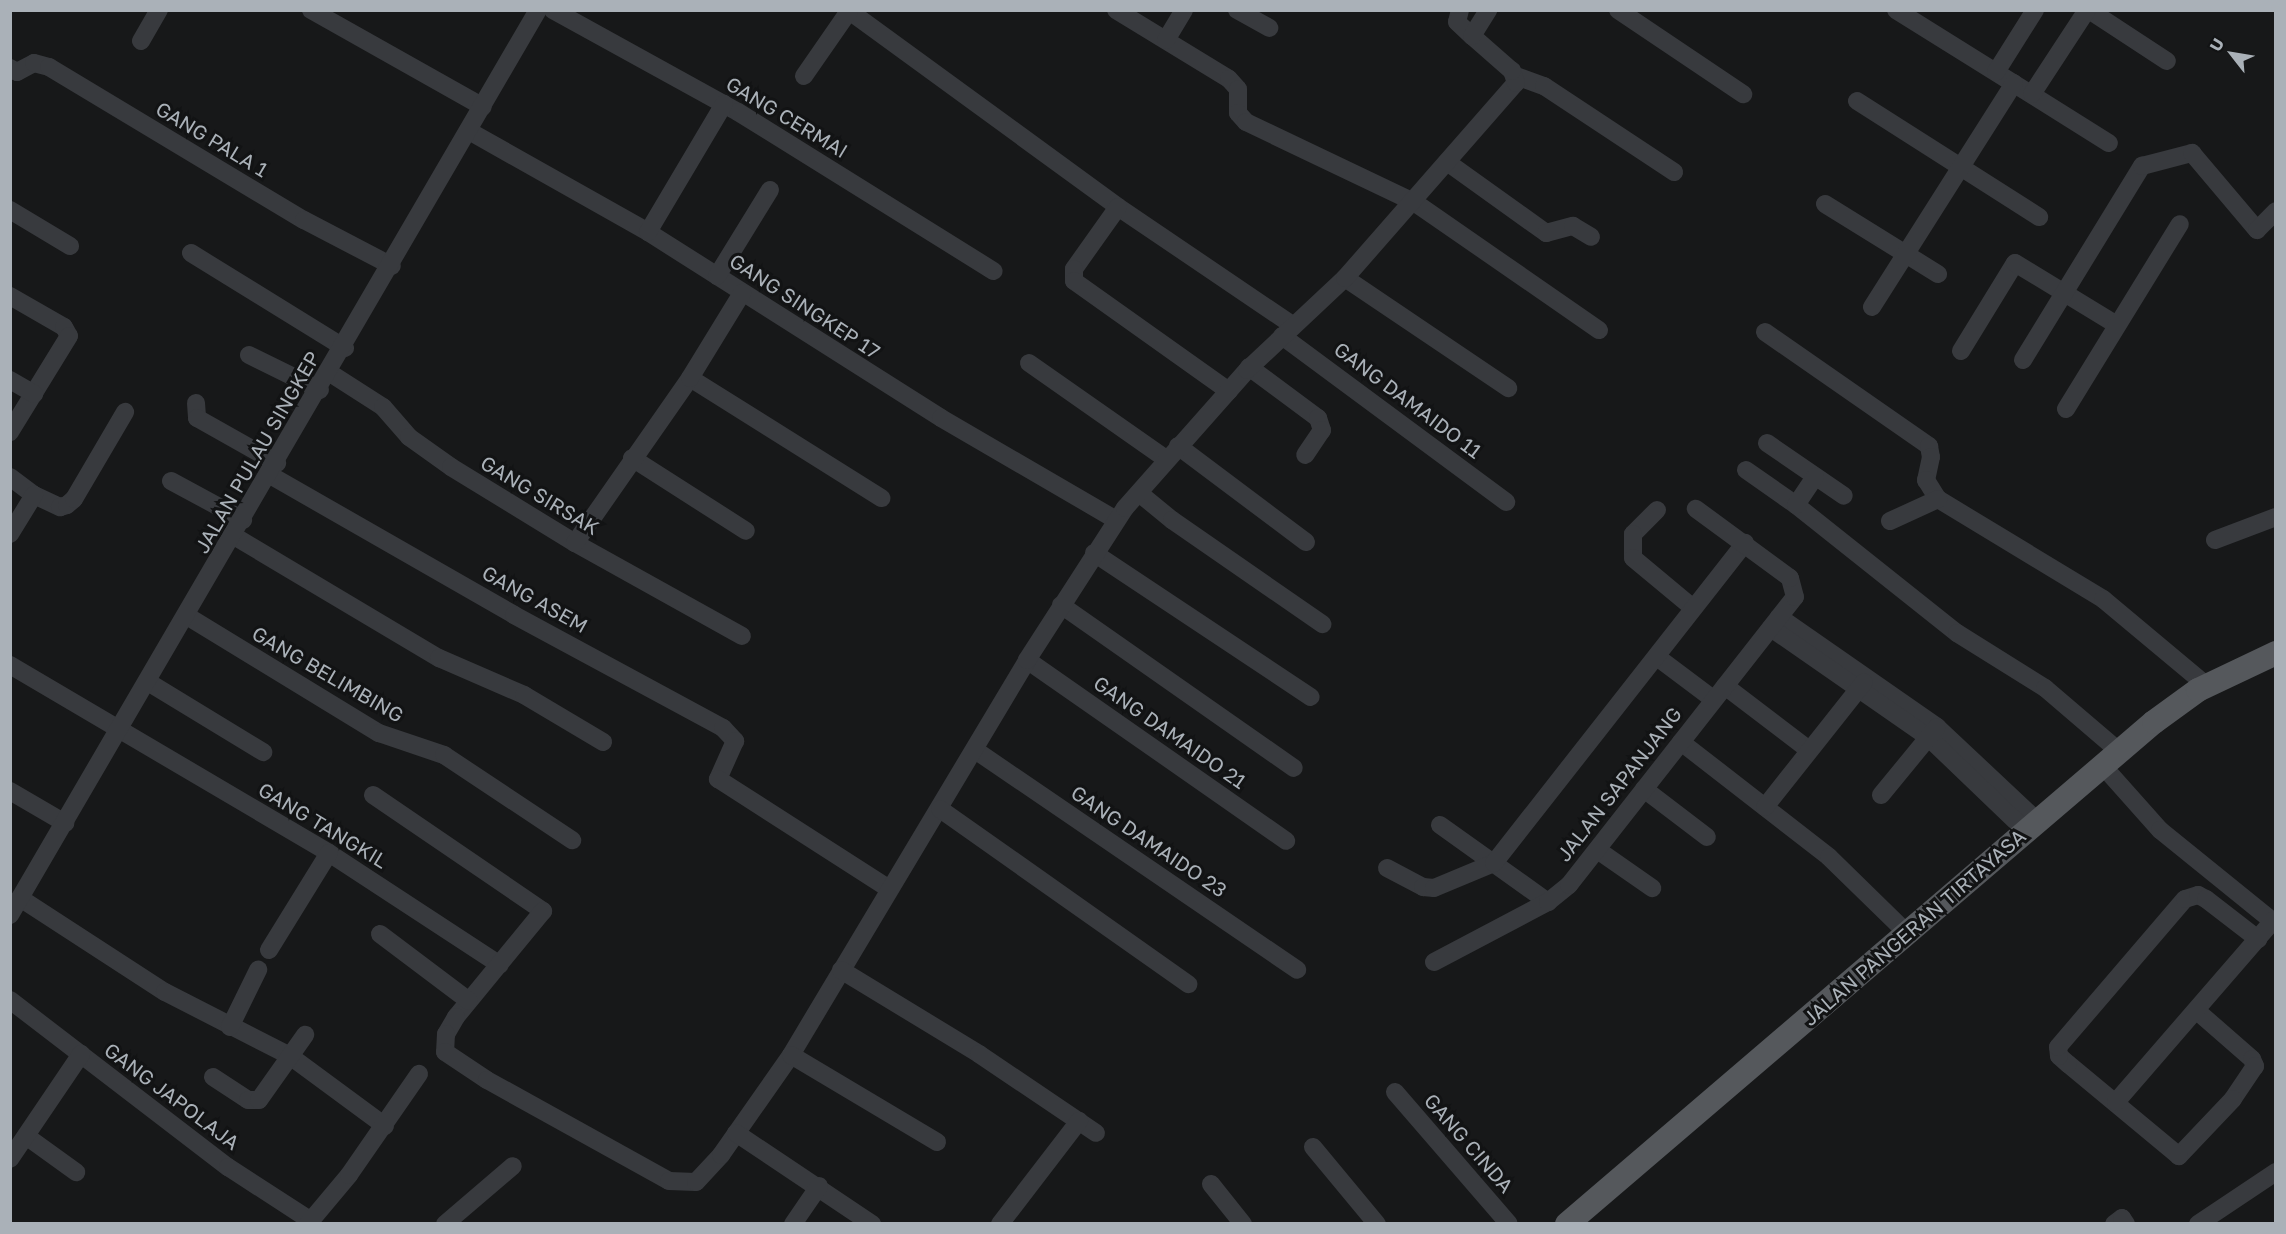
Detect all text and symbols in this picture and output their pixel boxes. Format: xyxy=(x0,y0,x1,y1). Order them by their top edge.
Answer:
north arrow xyxy=(2202,24,2262,84)
text: U xyxy=(2205,35,2228,55)
street label: GANG CERMAI xyxy=(722,71,852,163)
street label: GANG PALA 1 xyxy=(152,96,272,182)
street label: GANG SINGKEP 17 xyxy=(725,249,885,363)
street label: GANG DAMAIDO 11 xyxy=(1330,337,1486,463)
street label: JALAN PULAU SINGKEP xyxy=(189,347,325,557)
street label: GANG SIRSAK xyxy=(476,450,604,540)
street label: GANG ASEM xyxy=(478,560,592,638)
street label: GANG BELIMBING xyxy=(248,621,408,727)
street label: GANG DAMAIDO 21 xyxy=(1089,670,1251,794)
street label: JALAN SAPANJANG xyxy=(1551,702,1687,866)
street label: GANG TANGKIL xyxy=(254,777,392,873)
street label: GANG DAMAIDO 23 xyxy=(1067,780,1231,902)
street label: JALAN PANGERAN TIRTAYASA xyxy=(1798,824,2030,1030)
street label: GANG JAPOLAJA xyxy=(100,1037,244,1155)
street label: GANG CINDA xyxy=(1419,1089,1519,1197)

